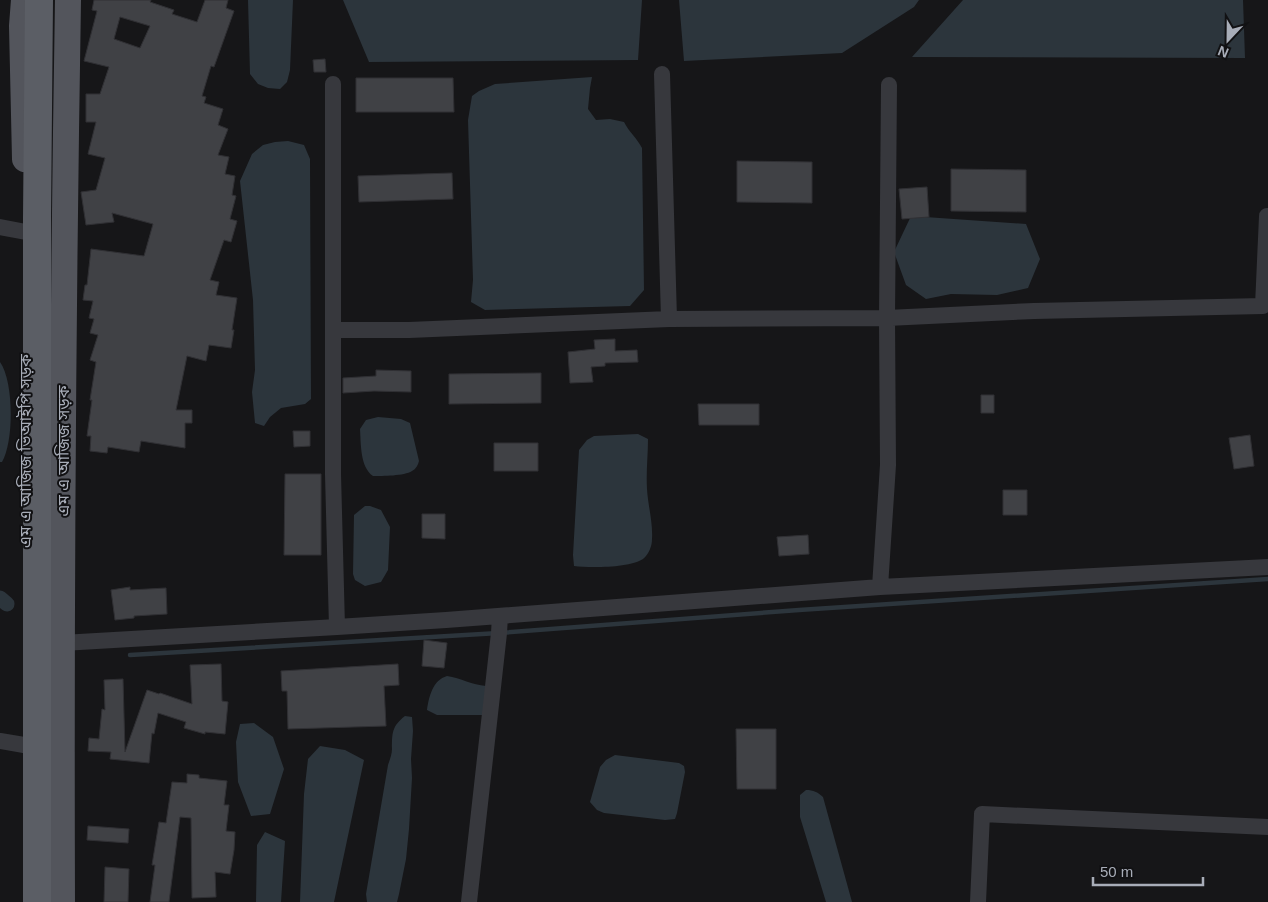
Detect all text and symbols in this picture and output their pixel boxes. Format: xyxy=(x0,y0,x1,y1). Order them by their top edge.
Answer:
north arrow xyxy=(1203,15,1253,65)
text: N xyxy=(1215,43,1231,61)
street label: এম এ আজিজ ভিআইপি সড়ক xyxy=(16,353,34,548)
street label: এম এ আজিজ সড়ক xyxy=(54,384,72,517)
scale bar xyxy=(1093,854,1203,886)
text: 50 m xyxy=(1100,863,1133,880)

